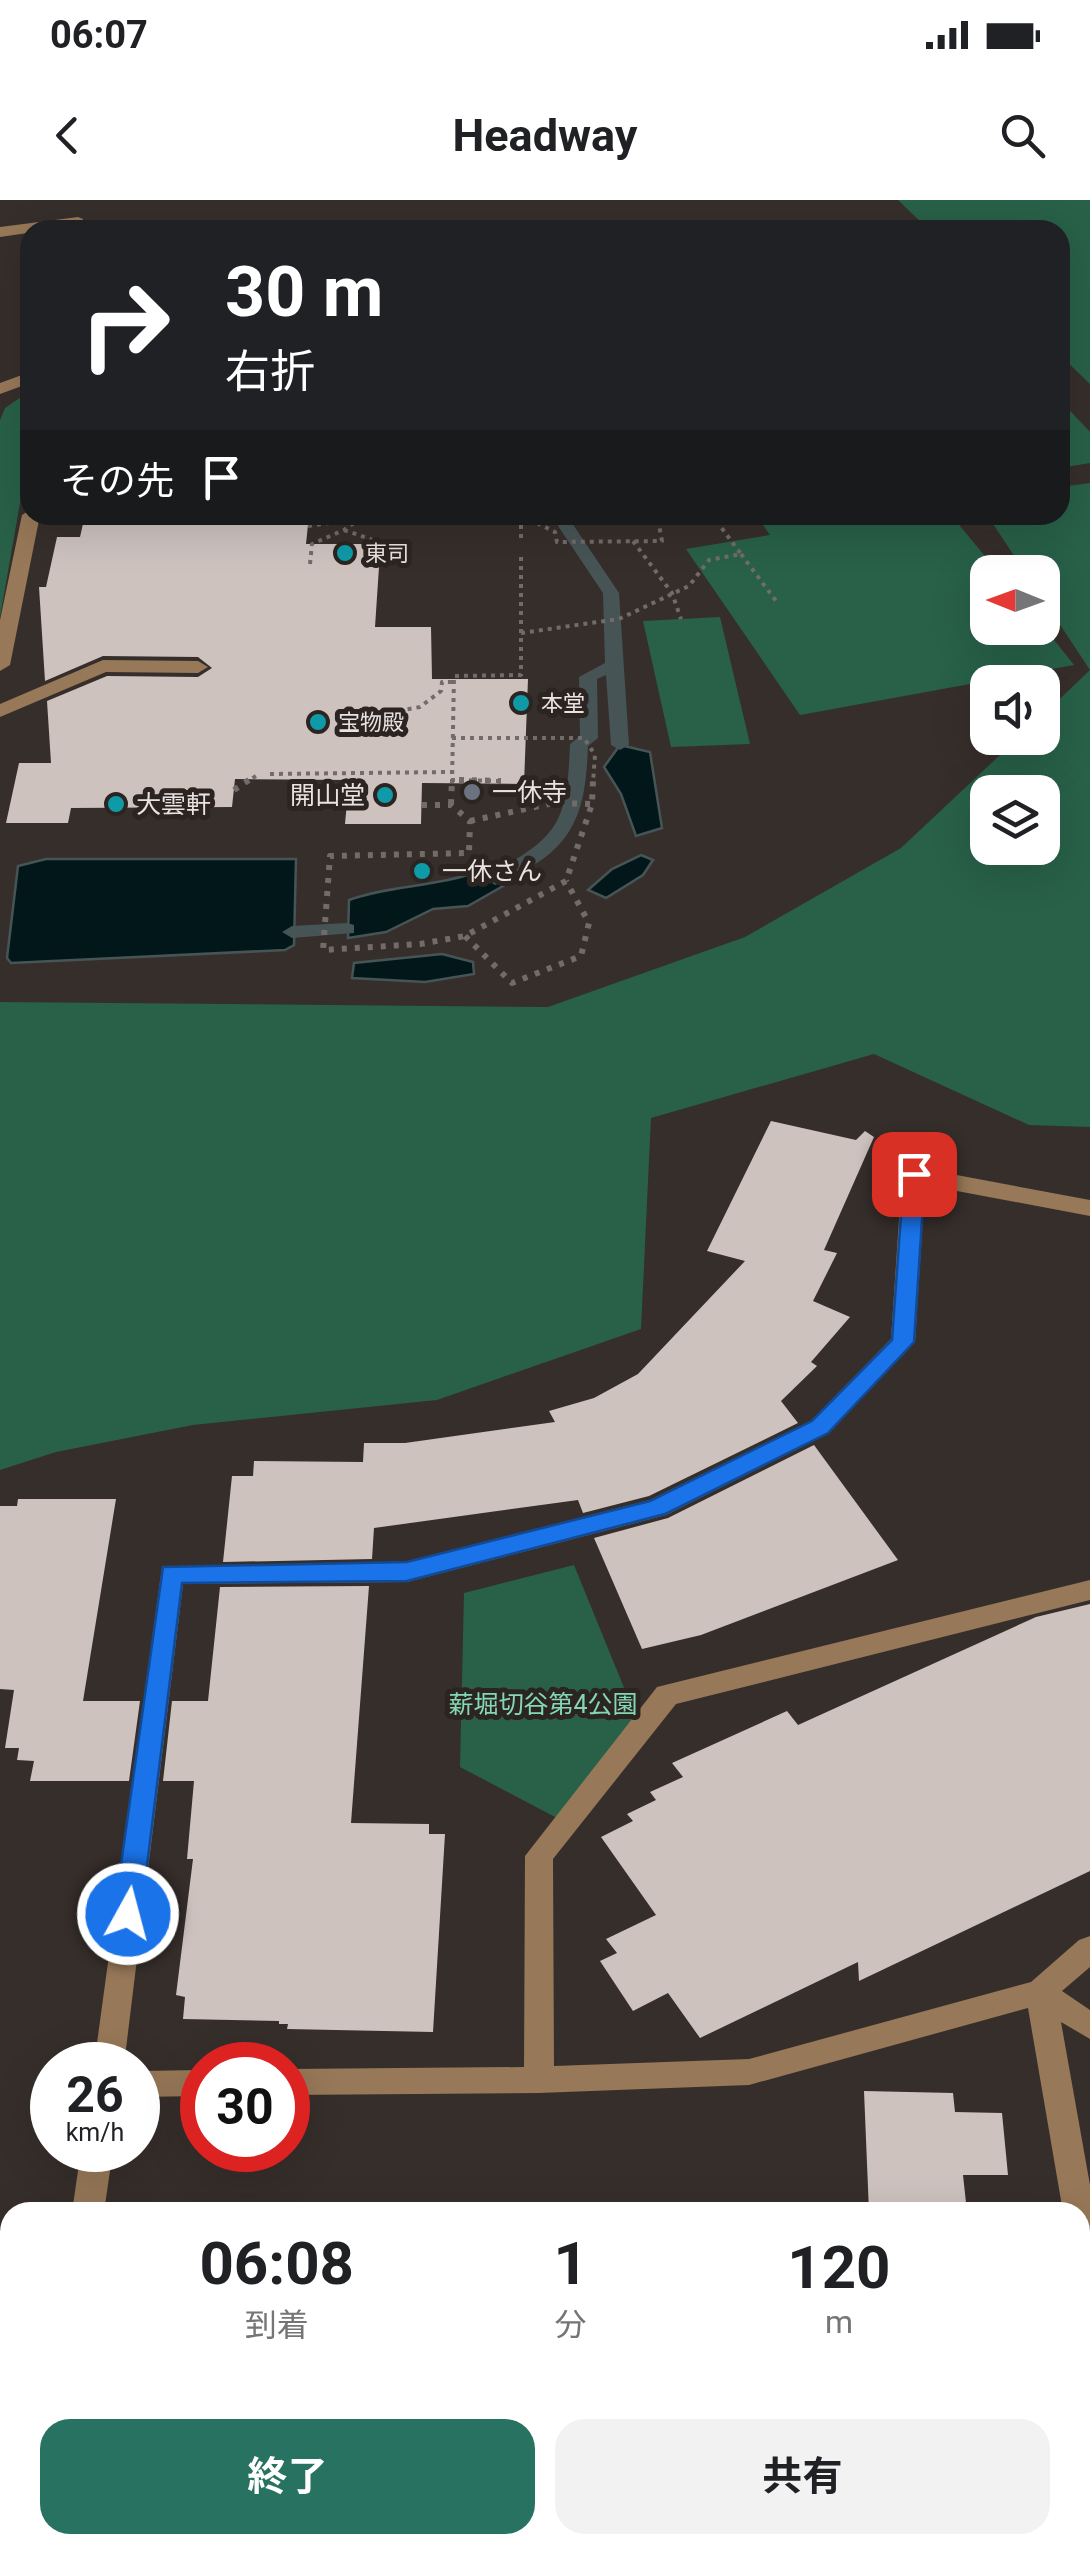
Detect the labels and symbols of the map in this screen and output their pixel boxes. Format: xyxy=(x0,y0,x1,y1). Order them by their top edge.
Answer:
place label: 東司 xyxy=(365,541,409,566)
marker: 東司 xyxy=(334,542,356,564)
north arrow xyxy=(970,555,1060,645)
place label: 本堂 xyxy=(541,691,585,716)
marker: 本堂 xyxy=(510,692,532,714)
place label: 宝物殿 xyxy=(338,710,404,735)
marker: 宝物殿 xyxy=(307,711,329,733)
place label: 一休寺 xyxy=(492,778,567,807)
place label: 開山堂 xyxy=(290,781,365,810)
marker: 一休寺 xyxy=(461,781,483,803)
marker: 開山堂 xyxy=(374,784,396,806)
place label: 大雲軒 xyxy=(136,790,211,819)
marker: 大雲軒 xyxy=(105,793,127,815)
place label: 一休さん xyxy=(442,857,542,886)
marker: 一休さん xyxy=(411,860,433,882)
pin xyxy=(872,1132,957,1217)
park label: 薪堀切谷第4公園 xyxy=(448,1690,638,1719)
position arrow xyxy=(76,1862,180,1966)
speed limit sign: 30 xyxy=(180,2042,310,2172)

